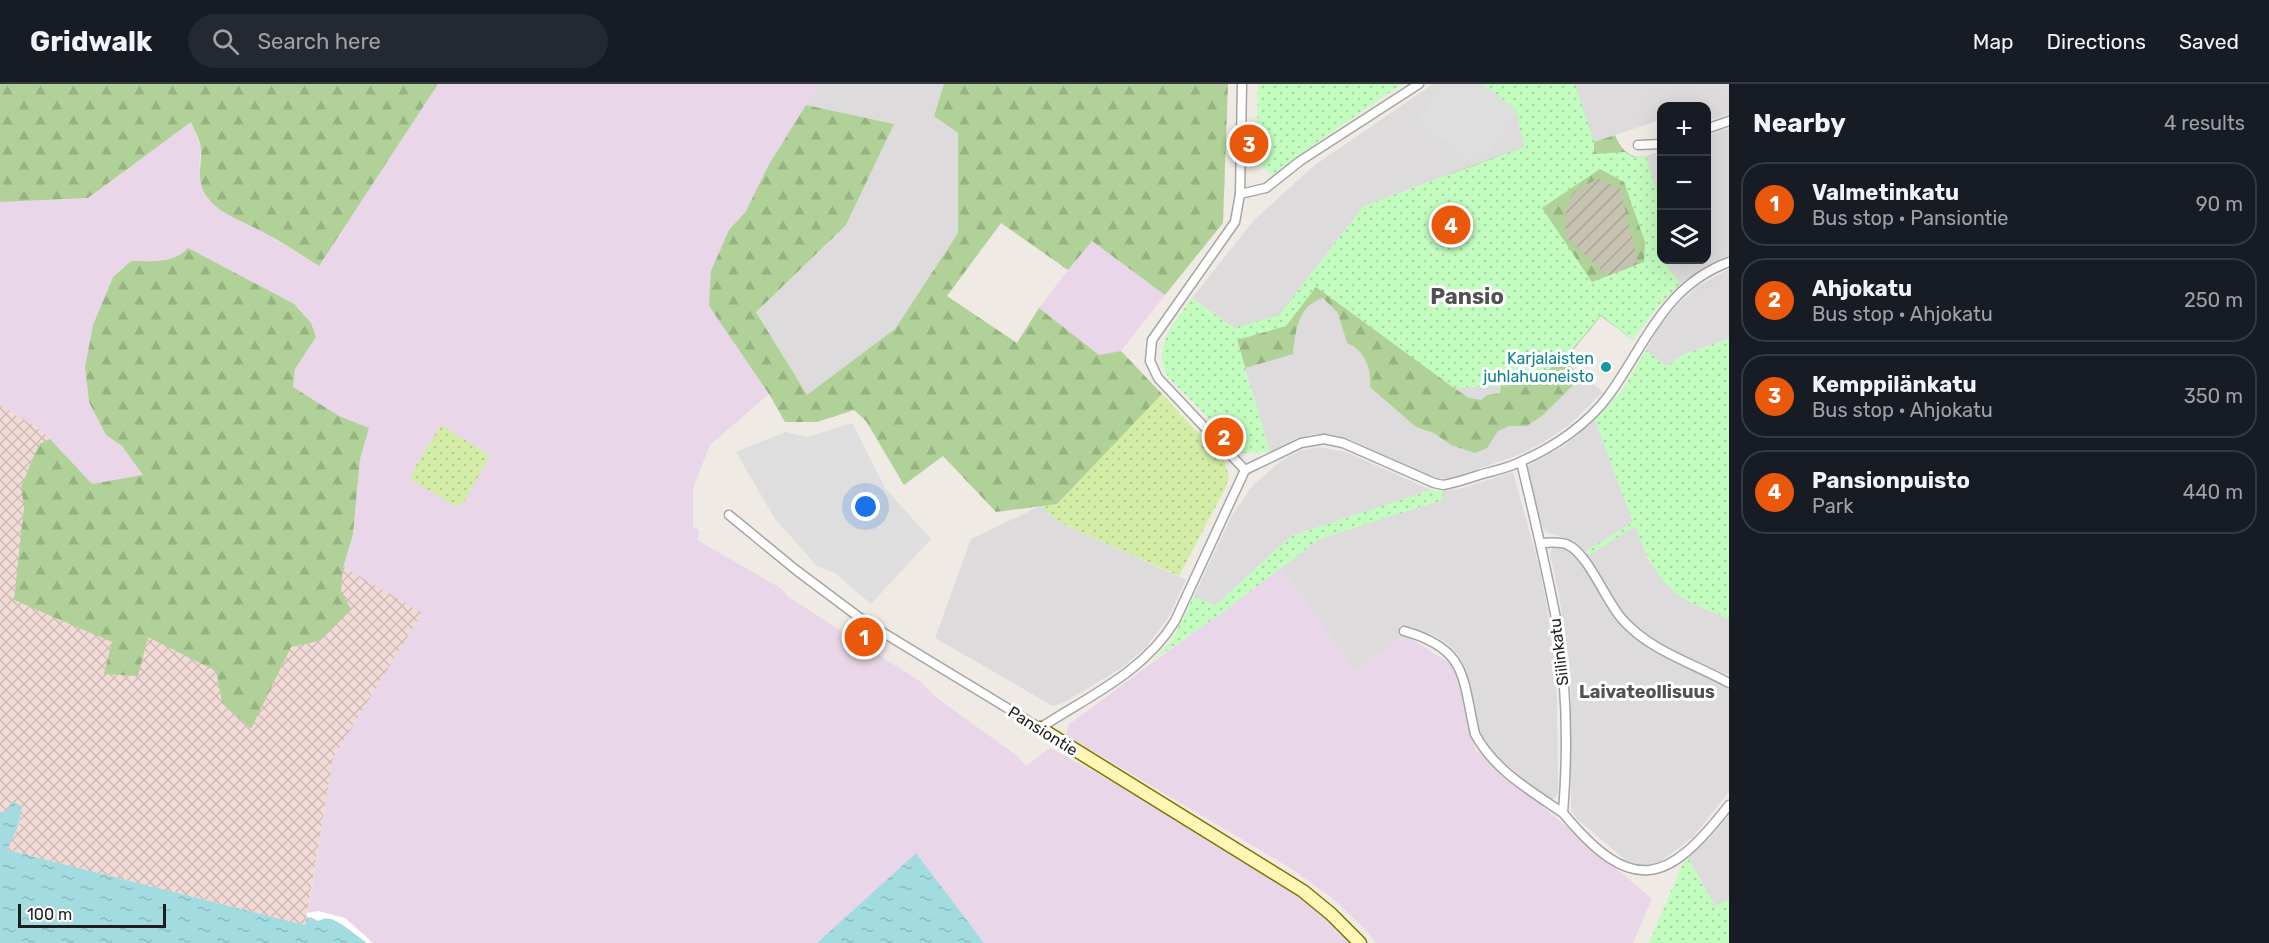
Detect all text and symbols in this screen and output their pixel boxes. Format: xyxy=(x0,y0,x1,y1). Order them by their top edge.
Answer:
search box xyxy=(188,14,608,68)
text: Gridwalk xyxy=(30,25,152,58)
icon: search xyxy=(209,25,242,58)
text: Search here xyxy=(257,28,381,55)
text: Map xyxy=(1973,29,2014,54)
text: Directions xyxy=(2047,29,2146,54)
text: Saved xyxy=(2179,29,2239,54)
map controls xyxy=(1657,102,1711,264)
button: + xyxy=(1657,102,1711,156)
text: Nearby xyxy=(1753,108,1846,139)
text: 4 results xyxy=(2164,111,2245,135)
pin: 3 xyxy=(1230,122,1268,166)
button: − xyxy=(1657,156,1711,210)
text: Valmetinkatu xyxy=(1812,179,1959,206)
text: 1 xyxy=(1770,192,1779,216)
text: 90 m xyxy=(2196,192,2243,216)
pin: 4 xyxy=(1432,202,1470,248)
text: Bus stop · Pansiontie xyxy=(1812,206,2008,230)
button: layers xyxy=(1657,210,1711,264)
text: Ahjokatu xyxy=(1812,275,1912,302)
district label: Pansio xyxy=(1430,283,1504,310)
text: 2 xyxy=(1768,288,1781,312)
text: 250 m xyxy=(2184,288,2243,312)
text: Bus stop · Ahjokatu xyxy=(1812,302,1993,326)
place label: Karjalaisten juhlahuoneisto xyxy=(1482,349,1594,386)
marker: Karjalaisten juhlahuoneisto xyxy=(1599,360,1613,374)
text: Kemppilänkatu xyxy=(1812,371,1977,398)
text: 3 xyxy=(1768,384,1781,408)
text: 350 m xyxy=(2184,384,2243,408)
text: Bus stop · Ahjokatu xyxy=(1812,398,1993,422)
pin: 2 xyxy=(1204,414,1244,460)
text: Pansionpuisto xyxy=(1812,467,1970,494)
text: 4 xyxy=(1768,480,1781,504)
text: 440 m xyxy=(2183,480,2243,504)
your location xyxy=(851,492,880,521)
text: Park xyxy=(1812,494,1854,518)
pin: 1 xyxy=(844,614,884,660)
street label: Siilinkatu xyxy=(1545,617,1573,687)
district label: Laivateollisuus xyxy=(1579,681,1715,703)
street label: Pansiontie xyxy=(1005,702,1081,760)
scale bar xyxy=(18,901,166,928)
text: 100 m xyxy=(27,905,72,924)

